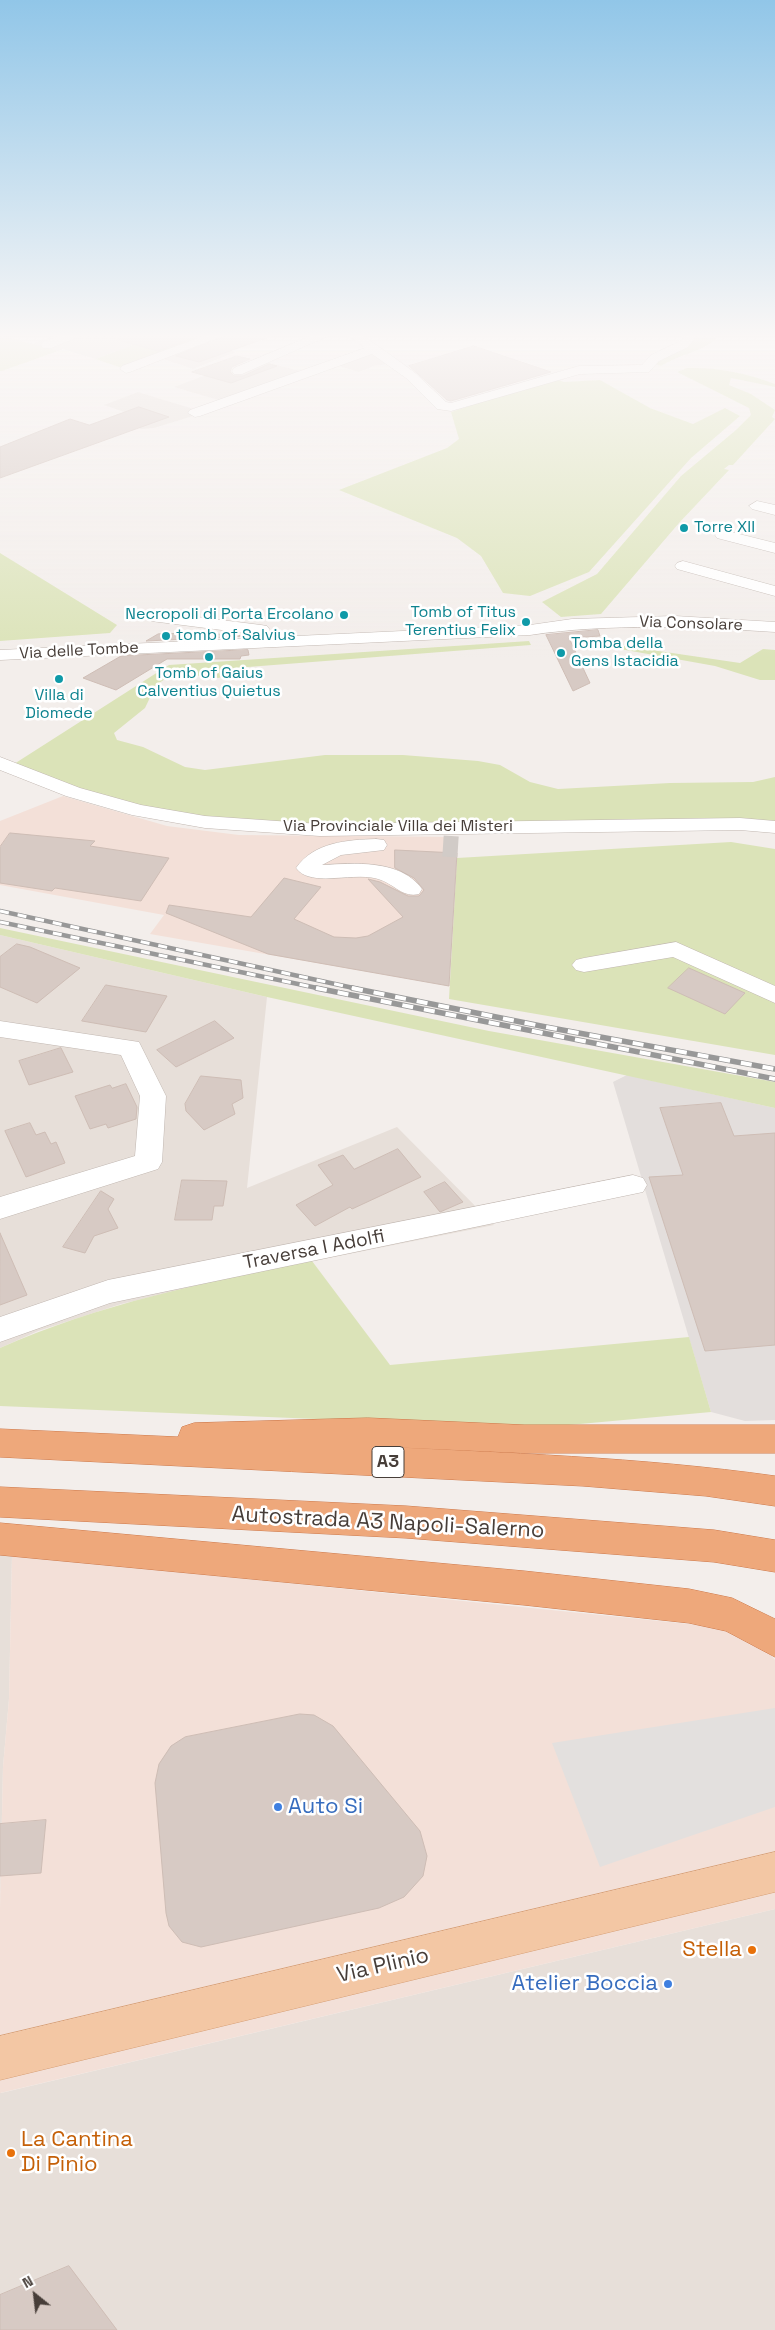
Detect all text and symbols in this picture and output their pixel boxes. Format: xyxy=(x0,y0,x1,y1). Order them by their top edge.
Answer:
place label: Torre XII xyxy=(694,518,755,538)
marker: Torre XII xyxy=(678,522,690,534)
place label: Tomb of Titus Terentius Felix xyxy=(405,603,516,641)
place label: Necropoli di Porta Ercolano xyxy=(125,605,334,625)
marker: Necropoli di Porta Ercolano xyxy=(338,609,350,621)
street label: Via Consolare xyxy=(639,613,743,635)
marker: Tomb of Titus Terentius Felix xyxy=(520,616,532,628)
place label: tomb of Salvius xyxy=(176,626,296,646)
marker: tomb of Salvius xyxy=(160,630,172,642)
place label: Tomba della Gens Istacidia xyxy=(571,634,679,672)
street label: Via delle Tombe xyxy=(19,638,139,664)
marker: Tomba della Gens Istacidia xyxy=(555,647,567,659)
marker: Tomb of Gaius Calventius Quietus xyxy=(203,651,215,663)
place label: Tomb of Gaius Calventius Quietus xyxy=(137,664,281,702)
marker: Villa di Diomede xyxy=(53,673,65,685)
place label: Villa di Diomede xyxy=(25,686,93,724)
street label: Via Provinciale Villa dei Misteri xyxy=(283,817,513,837)
street label: Traversa I Adolfi xyxy=(241,1225,387,1275)
road number: A3 xyxy=(372,1446,404,1478)
street label: Autostrada A3 Napoli-Salerno xyxy=(231,1502,545,1544)
place label: Auto Si xyxy=(288,1794,363,1820)
marker: Auto Si xyxy=(272,1801,284,1813)
place label: Stella xyxy=(682,1937,742,1963)
street label: Via Plinio xyxy=(334,1943,432,1989)
marker: Stella xyxy=(746,1944,758,1956)
place label: Atelier Boccia xyxy=(512,1971,658,1997)
marker: Atelier Boccia xyxy=(662,1978,674,1990)
place label: La Cantina Di Pinio xyxy=(21,2127,133,2178)
marker: La Cantina Di Pinio xyxy=(5,2147,17,2159)
north arrow xyxy=(10,2270,60,2320)
text: N xyxy=(19,2272,36,2292)

